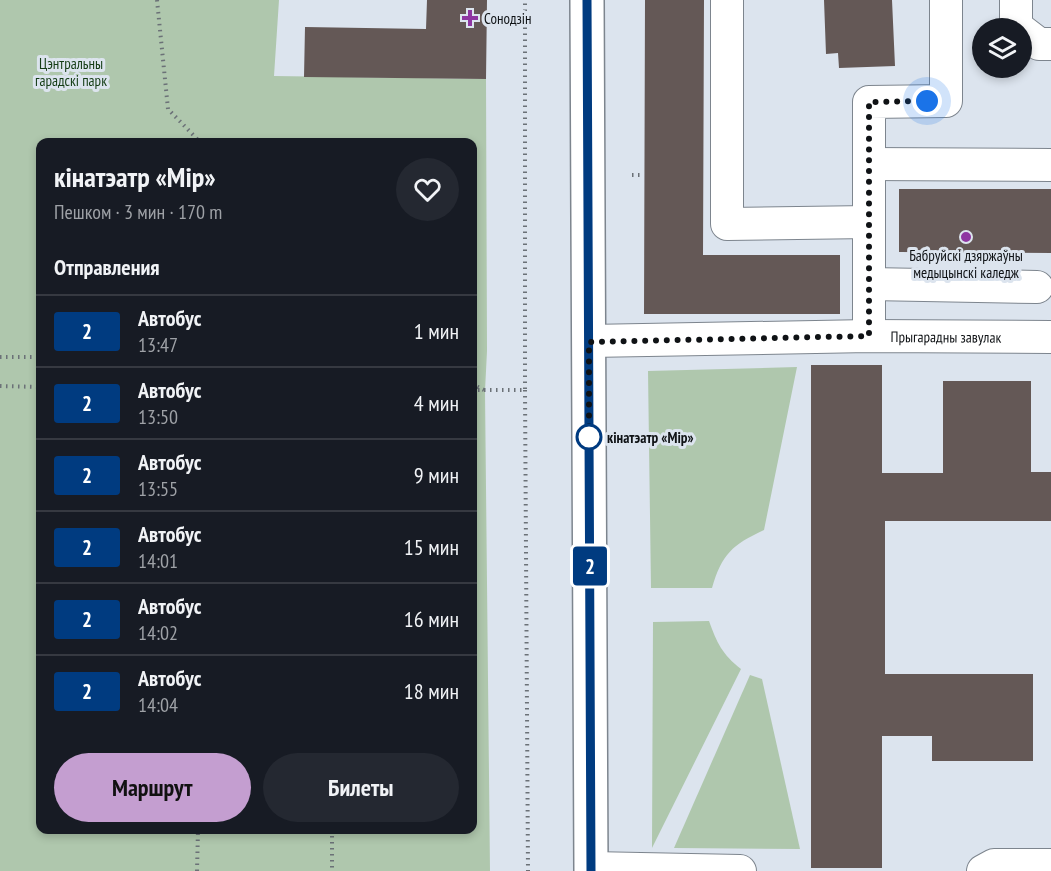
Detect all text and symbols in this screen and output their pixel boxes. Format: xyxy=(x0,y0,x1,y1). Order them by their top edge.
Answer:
marker: Сонодзін xyxy=(461,9,479,27)
place label: Сонодзін xyxy=(484,9,532,28)
map controls xyxy=(972,18,1032,78)
button: layers xyxy=(972,18,1032,78)
park label: Цэнтральны гарадскі парк xyxy=(35,54,107,90)
your location xyxy=(912,86,942,116)
text: кінатэатр «Мір» xyxy=(54,158,216,195)
button: heart xyxy=(396,158,459,221)
text: Пешком · 3 мин · 170 m xyxy=(54,199,222,225)
marker: Бабруйскі дзяржаўны медыцынскі каледж xyxy=(959,230,973,244)
place label: Бабруйскі дзяржаўны медыцынскі каледж xyxy=(909,246,1023,282)
text: Отправления xyxy=(54,253,160,281)
text: Автобус xyxy=(138,304,201,332)
text: 1 мин xyxy=(414,317,459,345)
text: 2 xyxy=(82,318,92,345)
street label: Прыгарадны завулак xyxy=(891,327,1001,346)
text: 13:47 xyxy=(138,332,178,358)
text: Автобус xyxy=(138,376,201,404)
text: 4 мин xyxy=(414,389,459,417)
text: 2 xyxy=(82,390,92,417)
text: 13:50 xyxy=(138,404,178,430)
marker: кінатэатр «Мір» xyxy=(576,424,602,450)
place label: кінатэатр «Мір» xyxy=(607,428,694,447)
text: Автобус xyxy=(138,448,201,476)
text: 9 мин xyxy=(414,461,459,489)
text: 2 xyxy=(82,462,92,489)
text: 13:55 xyxy=(138,476,178,502)
text: Автобус xyxy=(138,520,201,548)
text: 15 мин xyxy=(404,533,459,561)
text: 2 xyxy=(82,534,92,561)
line badge: 2 xyxy=(570,546,610,586)
text: 14:01 xyxy=(138,548,178,574)
text: 2 xyxy=(585,553,595,580)
text: Автобус xyxy=(138,592,201,620)
text: 16 мин xyxy=(404,605,459,633)
text: 2 xyxy=(82,606,92,633)
text: 14:02 xyxy=(138,620,178,646)
text: Автобус xyxy=(138,664,201,692)
text: 18 мин xyxy=(404,677,459,705)
text: 2 xyxy=(82,678,92,705)
text: 14:04 xyxy=(138,692,178,718)
button: Маршрут xyxy=(54,753,251,822)
button: Билеты xyxy=(263,753,459,822)

